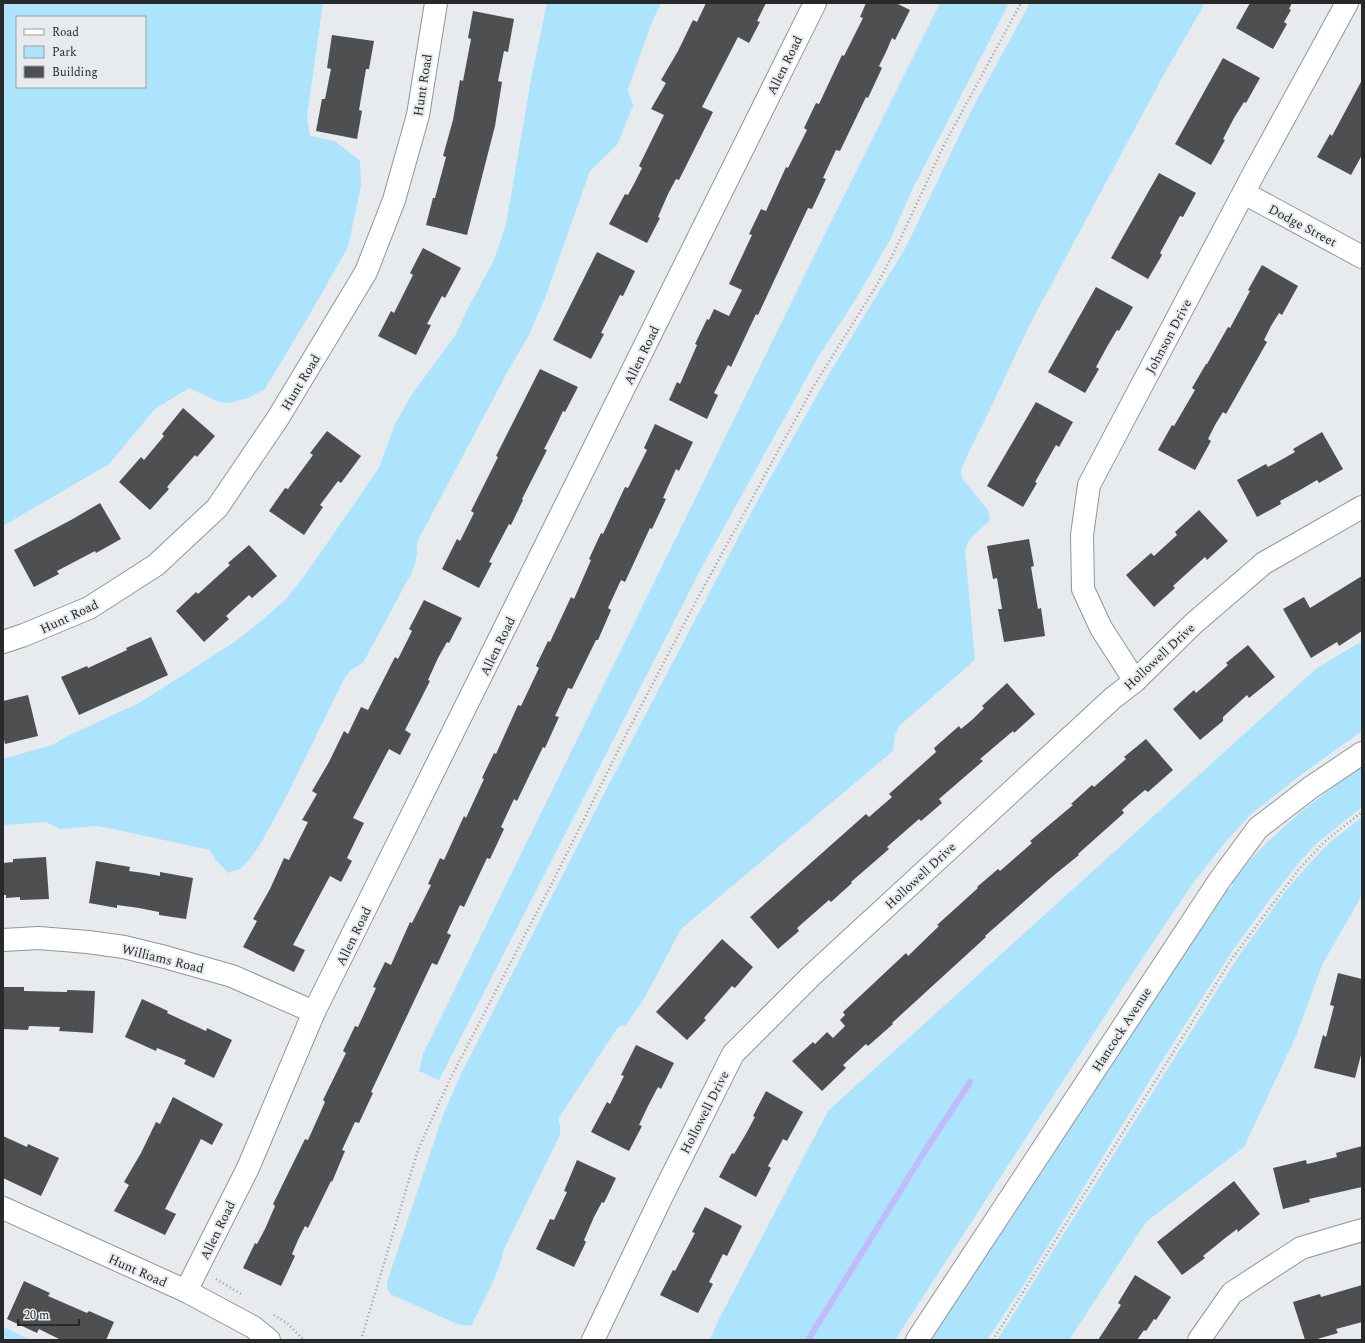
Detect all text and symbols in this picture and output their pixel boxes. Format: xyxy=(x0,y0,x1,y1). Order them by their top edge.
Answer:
legend xyxy=(16,16,146,88)
text: Road xyxy=(52,23,79,42)
street label: Allen Road xyxy=(762,32,808,98)
text: Park xyxy=(52,43,77,62)
street label: Hunt Road xyxy=(408,53,438,118)
text: Building xyxy=(52,63,98,82)
street label: Dodge Street xyxy=(1265,199,1341,253)
street label: Johnson Drive xyxy=(1141,295,1197,377)
street label: Allen Road xyxy=(619,322,665,388)
street label: Hunt Road xyxy=(276,351,326,414)
street label: Hunt Road xyxy=(37,595,102,639)
street label: Allen Road xyxy=(475,613,521,679)
street label: Hollowell Drive xyxy=(1120,618,1200,695)
street label: Hollowell Drive xyxy=(881,837,961,914)
street label: Allen Road xyxy=(331,903,377,969)
street label: Williams Road xyxy=(120,939,206,979)
street label: Hancock Avenue xyxy=(1087,983,1157,1076)
street label: Hollowell Drive xyxy=(675,1067,734,1158)
street label: Allen Road xyxy=(195,1197,241,1263)
street label: Hunt Road xyxy=(105,1249,170,1293)
scale bar xyxy=(18,1301,79,1327)
text: 20 m xyxy=(24,1306,49,1325)

